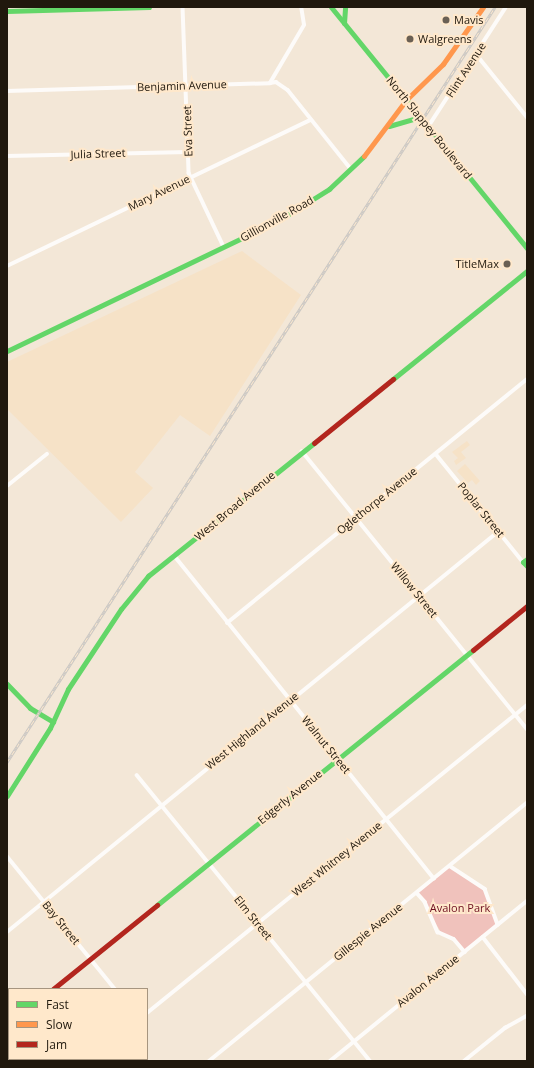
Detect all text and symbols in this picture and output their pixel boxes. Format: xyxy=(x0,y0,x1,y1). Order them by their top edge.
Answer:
place label: Mavis xyxy=(454,13,484,27)
marker: Mavis xyxy=(441,15,451,25)
place label: Walgreens xyxy=(418,32,472,46)
marker: Walgreens xyxy=(405,34,415,44)
street label: Flint Avenue xyxy=(443,40,489,100)
street label: North Slappey Boulevard xyxy=(384,74,474,182)
street label: Benjamin Avenue xyxy=(137,78,227,94)
street label: Eva Street xyxy=(181,105,195,157)
street label: Julia Street xyxy=(70,146,126,162)
street label: Mary Avenue xyxy=(126,172,192,214)
street label: Gillionville Road xyxy=(238,193,316,245)
place label: TitleMax xyxy=(456,257,499,271)
marker: TitleMax xyxy=(502,259,512,269)
street label: Oglethorpe Avenue xyxy=(334,465,420,537)
street label: West Broad Avenue xyxy=(192,469,278,543)
street label: Poplar Street xyxy=(455,480,507,540)
street label: Willow Street xyxy=(388,560,440,620)
street label: West Highland Avenue xyxy=(203,690,301,772)
street label: Walnut Street xyxy=(299,714,353,776)
street label: Edgerly Avenue xyxy=(255,767,325,827)
street label: West Whitney Avenue xyxy=(290,819,384,899)
street label: Elm Street xyxy=(231,893,275,943)
street label: Bay Street xyxy=(39,899,83,947)
street label: Gillespie Avenue xyxy=(331,900,405,964)
park label: Avalon Park xyxy=(430,901,490,915)
street label: Avalon Avenue xyxy=(394,952,462,1010)
legend xyxy=(8,988,148,1060)
text: Fast xyxy=(46,996,69,1013)
text: Slow xyxy=(46,1016,72,1033)
text: Jam xyxy=(46,1036,67,1053)

